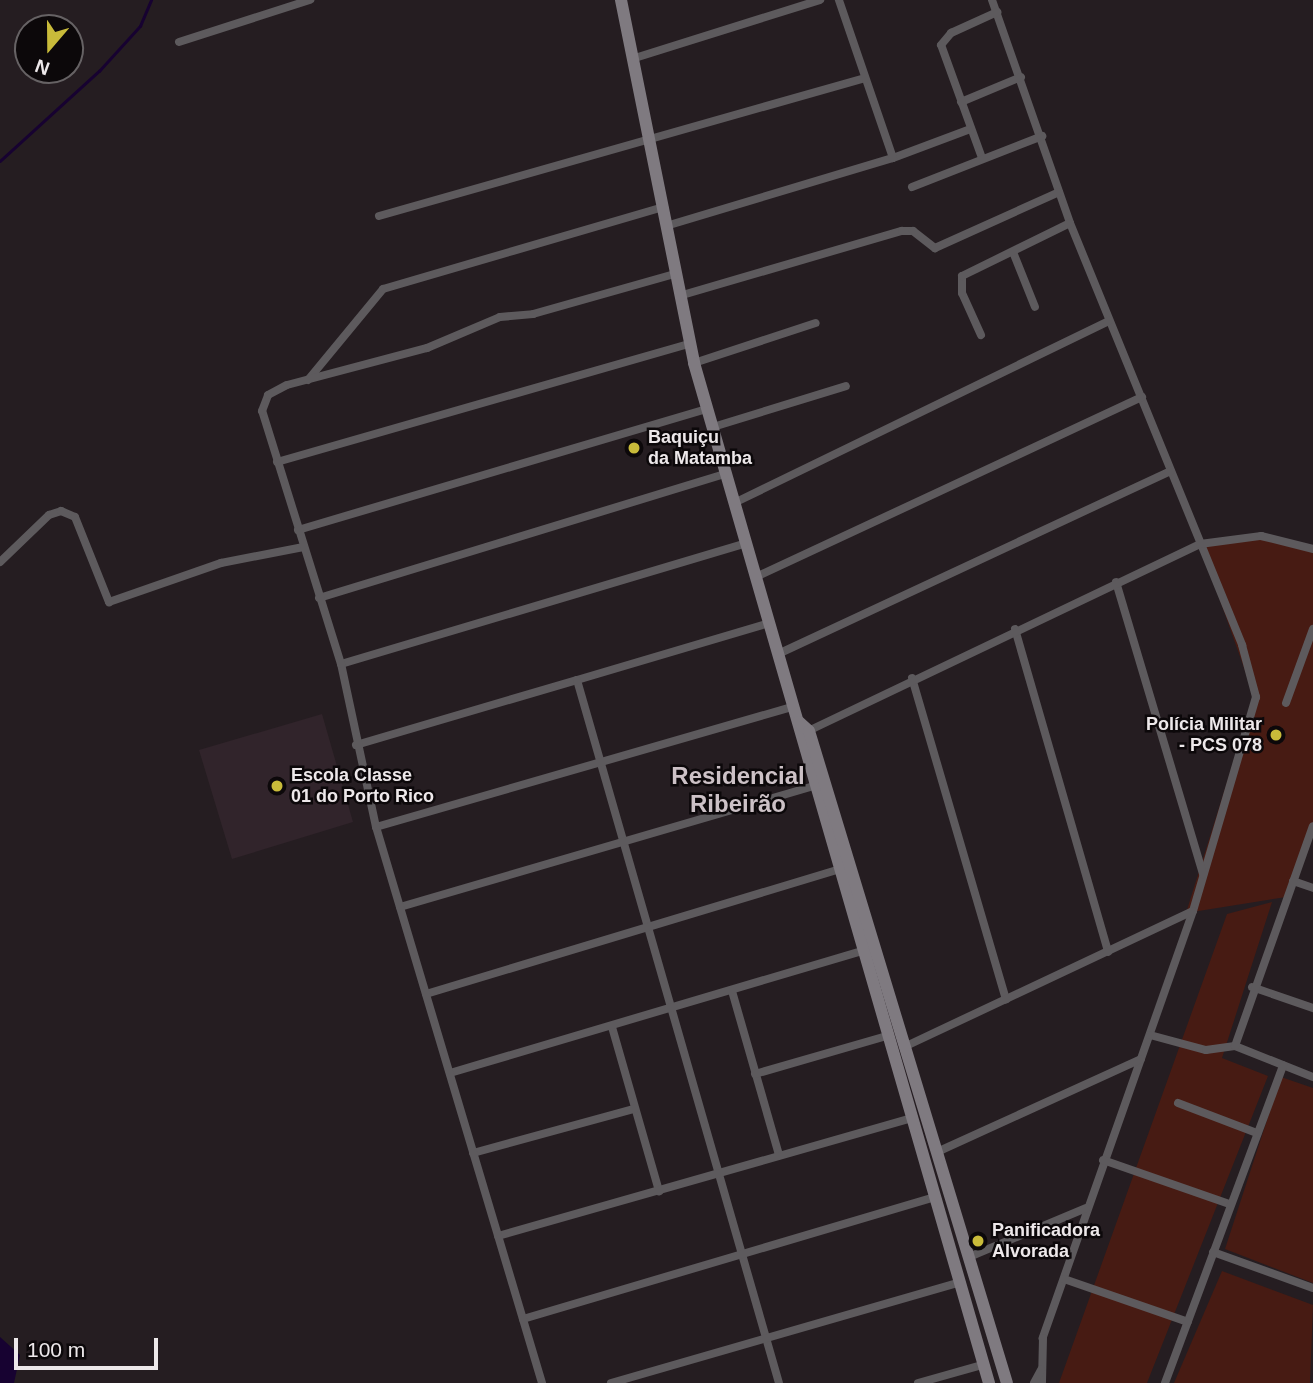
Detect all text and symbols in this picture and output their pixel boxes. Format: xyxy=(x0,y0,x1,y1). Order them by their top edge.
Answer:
north arrow xyxy=(14,14,84,84)
text: N xyxy=(32,55,52,80)
place label: Baquiçu da Matamba xyxy=(648,427,752,470)
marker: Baquiçu da Matamba xyxy=(626,440,642,456)
place label: Polícia Militar - PCS 078 xyxy=(1146,714,1262,756)
marker: Polícia Militar - PCS 078 xyxy=(1268,727,1284,743)
district label: Residencial Ribeirão xyxy=(671,762,805,818)
place label: Escola Classe 01 do Porto Rico xyxy=(291,765,434,808)
marker: Escola Classe 01 do Porto Rico xyxy=(269,778,285,794)
place label: Panificadora Alvorada xyxy=(992,1220,1100,1262)
marker: Panificadora Alvorada xyxy=(970,1233,986,1249)
scale bar xyxy=(18,1324,161,1368)
text: 100 m xyxy=(27,1338,85,1361)

